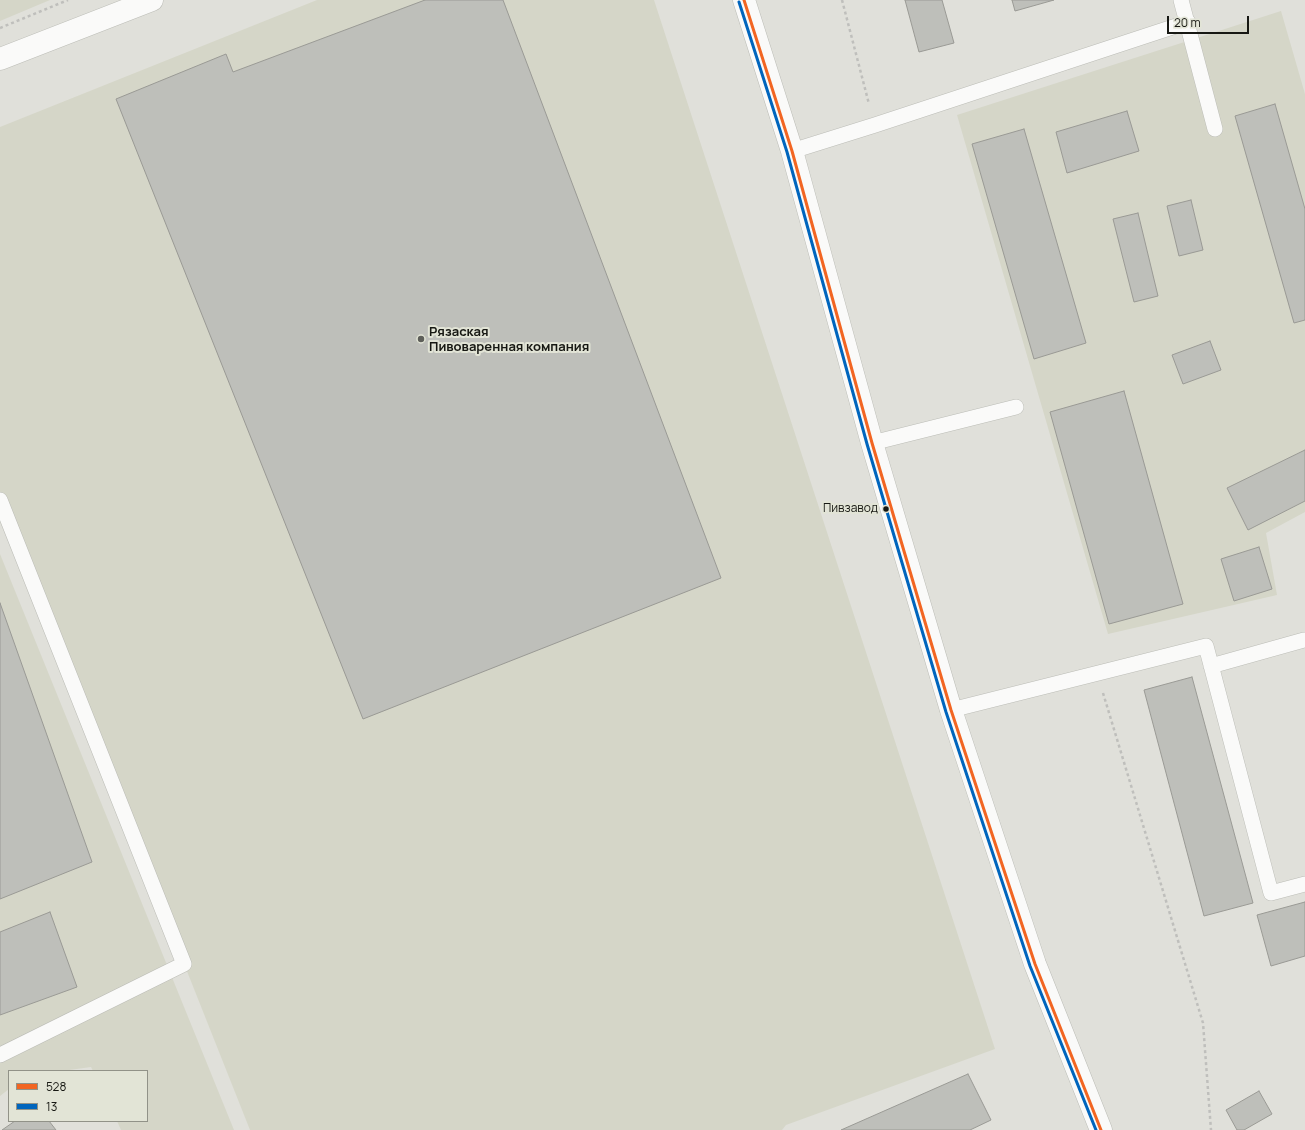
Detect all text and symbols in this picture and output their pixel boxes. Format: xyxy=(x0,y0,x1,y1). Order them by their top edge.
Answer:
scale bar xyxy=(1169,8,1251,34)
text: 20 m xyxy=(1174,14,1201,31)
place label: Рязаская Пивоваренная компания xyxy=(429,324,589,355)
marker: Рязаская Пивоваренная компания xyxy=(416,334,426,344)
place label: Пивзавод xyxy=(823,502,878,516)
marker: Пивзавод xyxy=(881,504,891,514)
legend xyxy=(8,1070,148,1122)
text: 528 xyxy=(46,1078,66,1095)
text: 13 xyxy=(46,1098,57,1115)

